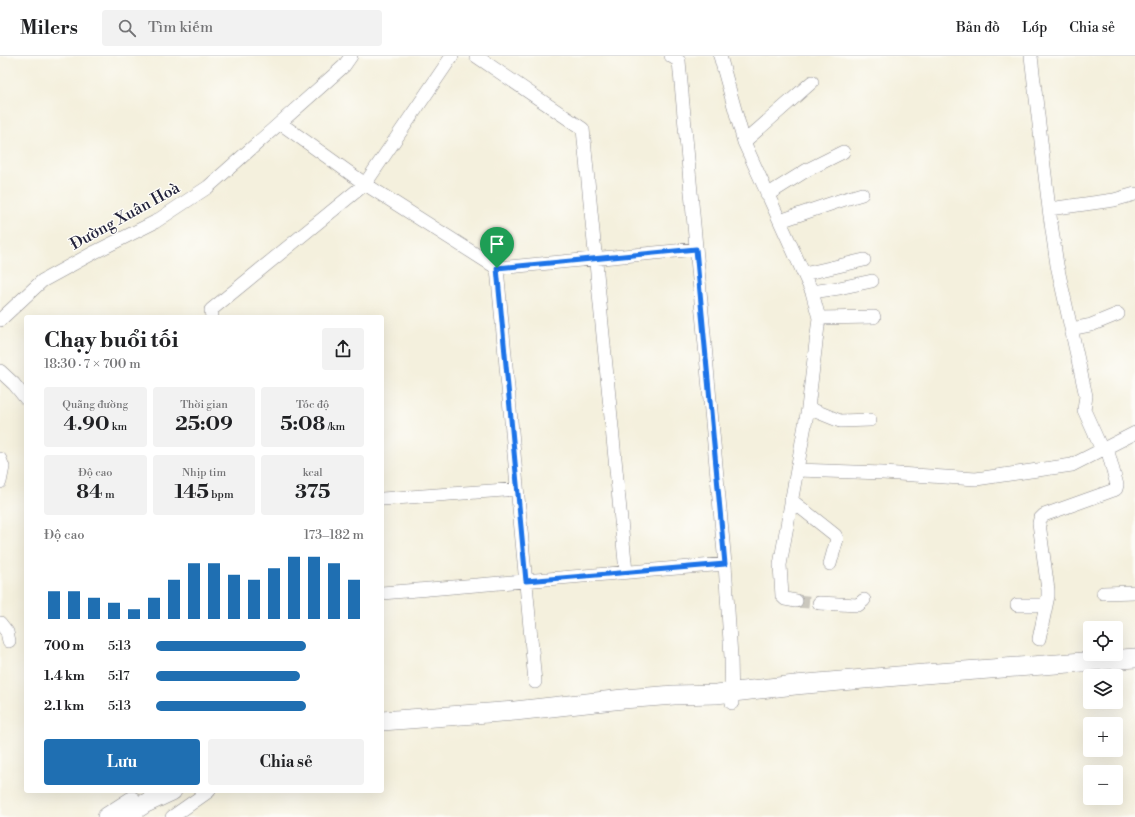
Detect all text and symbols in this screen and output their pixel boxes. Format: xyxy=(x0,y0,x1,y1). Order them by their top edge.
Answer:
search box xyxy=(102,10,382,46)
text: Milers xyxy=(20,16,78,40)
icon: search xyxy=(116,17,138,39)
text: Tìm kiếm xyxy=(148,18,213,37)
text: Bản đồ xyxy=(956,19,1000,37)
text: Lớp xyxy=(1022,19,1047,37)
text: Chia sẻ xyxy=(1069,19,1115,37)
street label: Đường Xuân Hoà xyxy=(67,177,184,254)
pin xyxy=(480,227,514,268)
icon: arrive xyxy=(486,233,508,255)
text: Chạy buổi tối xyxy=(44,327,179,354)
button: share xyxy=(322,328,364,370)
text: 18:30 · 7 × 700 m xyxy=(44,356,141,372)
text: Quãng đường xyxy=(62,398,128,412)
text: Thời gian xyxy=(180,398,228,412)
text: Tốc độ xyxy=(296,398,329,412)
text: 4.90 xyxy=(63,412,110,437)
text: 25:09 xyxy=(175,412,233,437)
text: 5:08 xyxy=(280,412,325,437)
text: km xyxy=(110,420,127,434)
text: /km xyxy=(325,420,345,434)
text: Độ cao xyxy=(78,466,112,480)
text: Nhịp tim xyxy=(182,466,226,480)
text: kcal xyxy=(303,466,323,480)
text: 84 xyxy=(76,480,103,505)
text: 145 xyxy=(174,480,209,505)
text: 375 xyxy=(295,480,330,505)
text: m xyxy=(103,488,115,502)
text: bpm xyxy=(209,488,234,502)
text: Độ cao xyxy=(44,527,85,543)
text: 173–182 m xyxy=(304,527,364,543)
map controls xyxy=(1083,621,1123,805)
button: locate xyxy=(1083,621,1123,661)
text: 700 m xyxy=(44,638,84,654)
text: 5:13 xyxy=(108,638,131,654)
text: 1.4 km xyxy=(44,668,85,684)
text: 5:17 xyxy=(108,668,130,684)
button: layers xyxy=(1083,669,1123,709)
text: 2.1 km xyxy=(44,698,84,714)
text: 5:13 xyxy=(108,698,131,714)
button: + xyxy=(1083,717,1123,757)
button: Lưu xyxy=(44,739,200,785)
button: Chia sẻ xyxy=(208,739,364,785)
button: − xyxy=(1083,765,1123,805)

